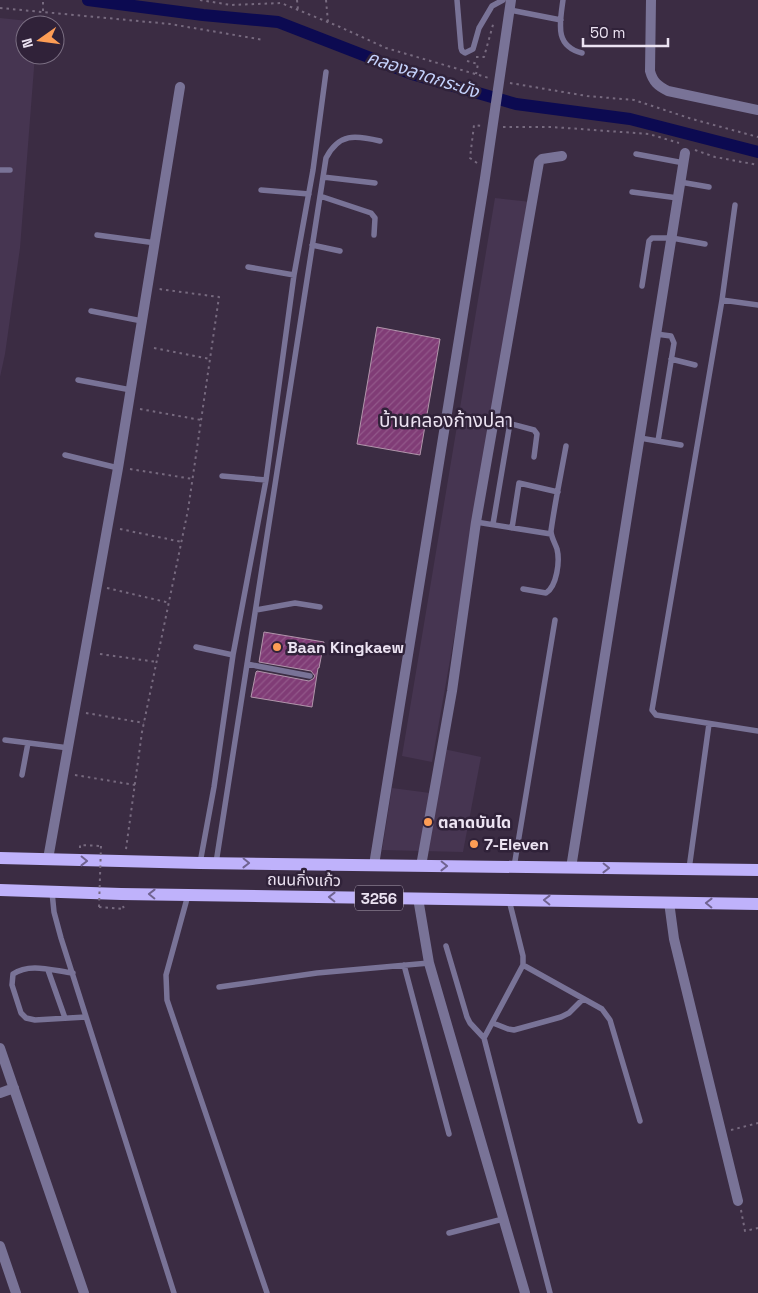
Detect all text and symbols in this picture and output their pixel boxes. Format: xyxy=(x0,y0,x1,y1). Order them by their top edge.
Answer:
north arrow xyxy=(15,15,65,65)
scale bar xyxy=(583,15,668,47)
text: 50 m xyxy=(590,23,625,42)
text: N xyxy=(18,36,37,50)
water label: คลองลาดกระบัง xyxy=(364,45,483,103)
district label: บ้านคลองก้างปลา xyxy=(379,408,513,433)
place label: Baan Kingkaew xyxy=(287,637,404,658)
marker: Baan Kingkaew xyxy=(271,641,283,653)
place label: ตลาดบันได xyxy=(438,812,511,833)
marker: ตลาดบันได xyxy=(422,816,434,828)
place label: 7-Eleven xyxy=(484,834,549,855)
marker: 7-Eleven xyxy=(468,838,480,850)
one-way arrow xyxy=(80,856,88,866)
one-way arrow xyxy=(242,858,250,869)
one-way arrow xyxy=(440,861,448,871)
one-way arrow xyxy=(602,863,610,873)
street label: ถนนกิ่งแก้ว xyxy=(267,869,341,891)
road number: 3256 xyxy=(355,886,403,910)
one-way arrow xyxy=(148,889,156,899)
one-way arrow xyxy=(328,892,336,902)
one-way arrow xyxy=(543,895,551,906)
one-way arrow xyxy=(705,898,713,908)

